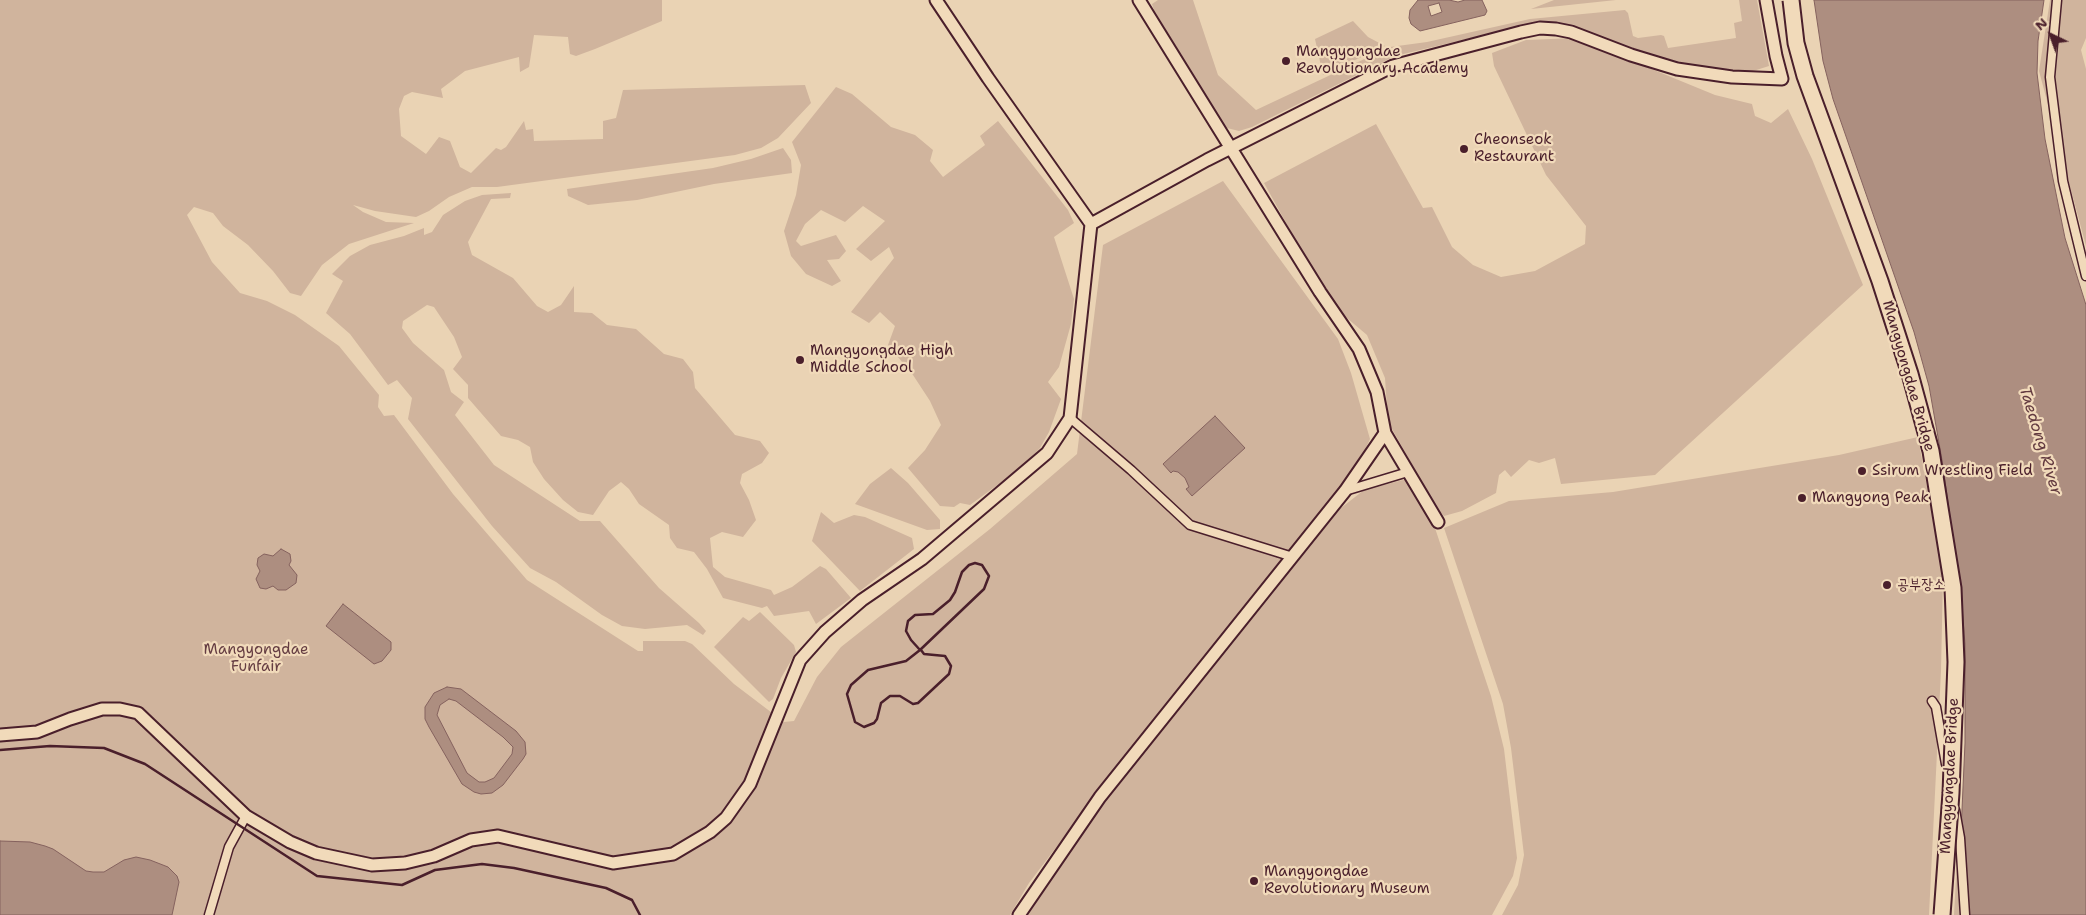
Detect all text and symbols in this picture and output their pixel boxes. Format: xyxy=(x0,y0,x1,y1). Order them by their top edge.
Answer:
north arrow xyxy=(2026,10,2076,60)
text: N xyxy=(2031,13,2051,34)
place label: Mangyongdae Revolutionary Academy xyxy=(1296,43,1469,78)
marker: Mangyongdae Revolutionary Academy xyxy=(1280,55,1292,67)
place label: Cheonseok Restaurant xyxy=(1474,131,1554,166)
marker: Cheonseok Restaurant xyxy=(1458,143,1470,155)
street label: Mangyongdae Bridge xyxy=(1878,298,1938,454)
place label: Mangyongdae High Middle School xyxy=(810,342,953,377)
marker: Mangyongdae High Middle School xyxy=(794,354,806,366)
water label: Taedong River xyxy=(2014,384,2066,498)
place label: Ssirum Wrestling Field xyxy=(1872,462,2033,480)
marker: Ssirum Wrestling Field xyxy=(1856,465,1868,477)
place label: Mangyong Peak xyxy=(1812,489,1929,507)
marker: Mangyong Peak xyxy=(1796,492,1808,504)
place label: 공부장소 xyxy=(1897,576,1945,594)
marker: 공부장소 xyxy=(1881,579,1893,591)
park label: Mangyongdae Funfair xyxy=(204,641,308,676)
street label: Mangyongdae Bridge xyxy=(1937,697,1963,855)
place label: Mangyongdae Revolutionary Museum xyxy=(1264,863,1430,898)
marker: Mangyongdae Revolutionary Museum xyxy=(1248,875,1260,887)

